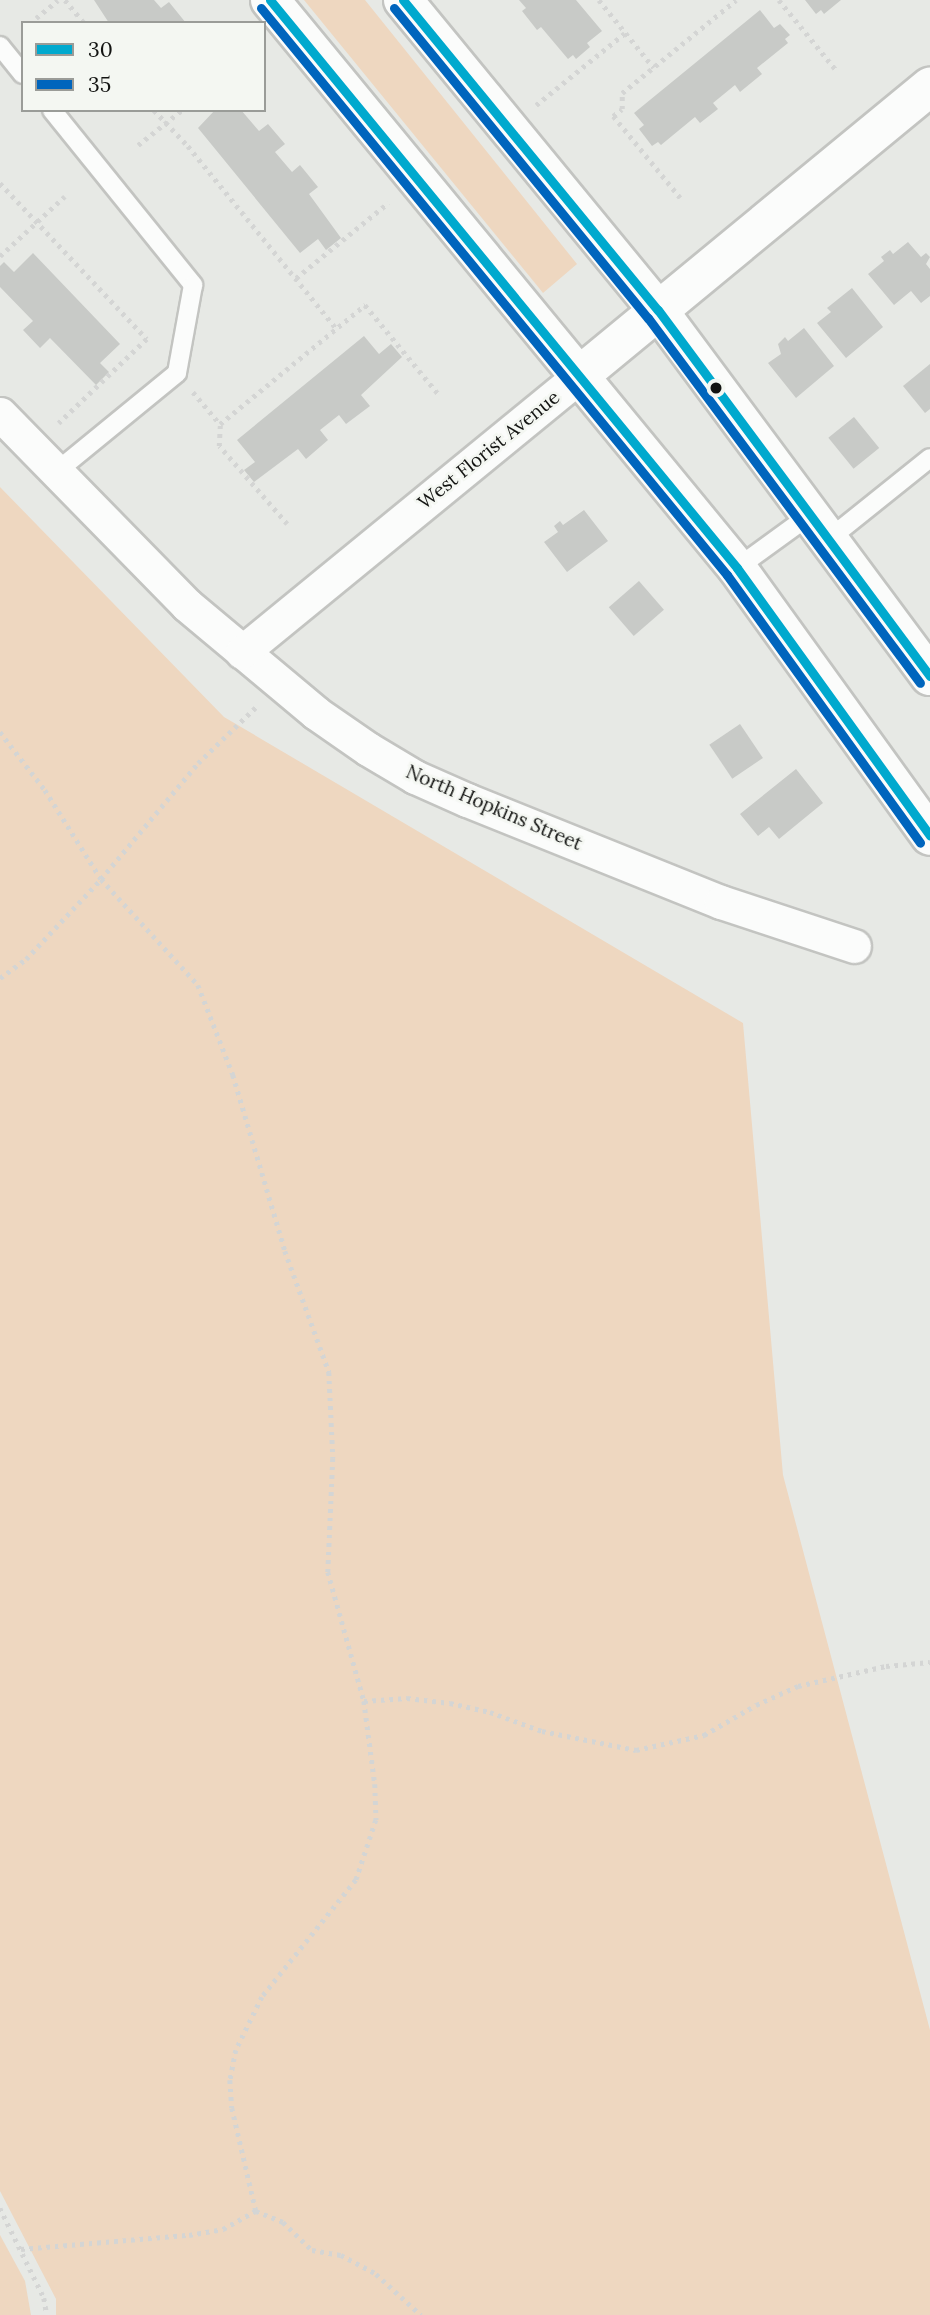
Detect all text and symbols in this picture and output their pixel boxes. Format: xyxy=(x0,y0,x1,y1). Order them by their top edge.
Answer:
legend xyxy=(21,21,266,112)
text: 30 xyxy=(88,36,113,63)
text: 35 xyxy=(88,71,111,98)
unlabelled marker xyxy=(709,381,723,395)
street label: West Florist Avenue xyxy=(414,386,564,514)
street label: North Hopkins Street xyxy=(403,761,585,855)

